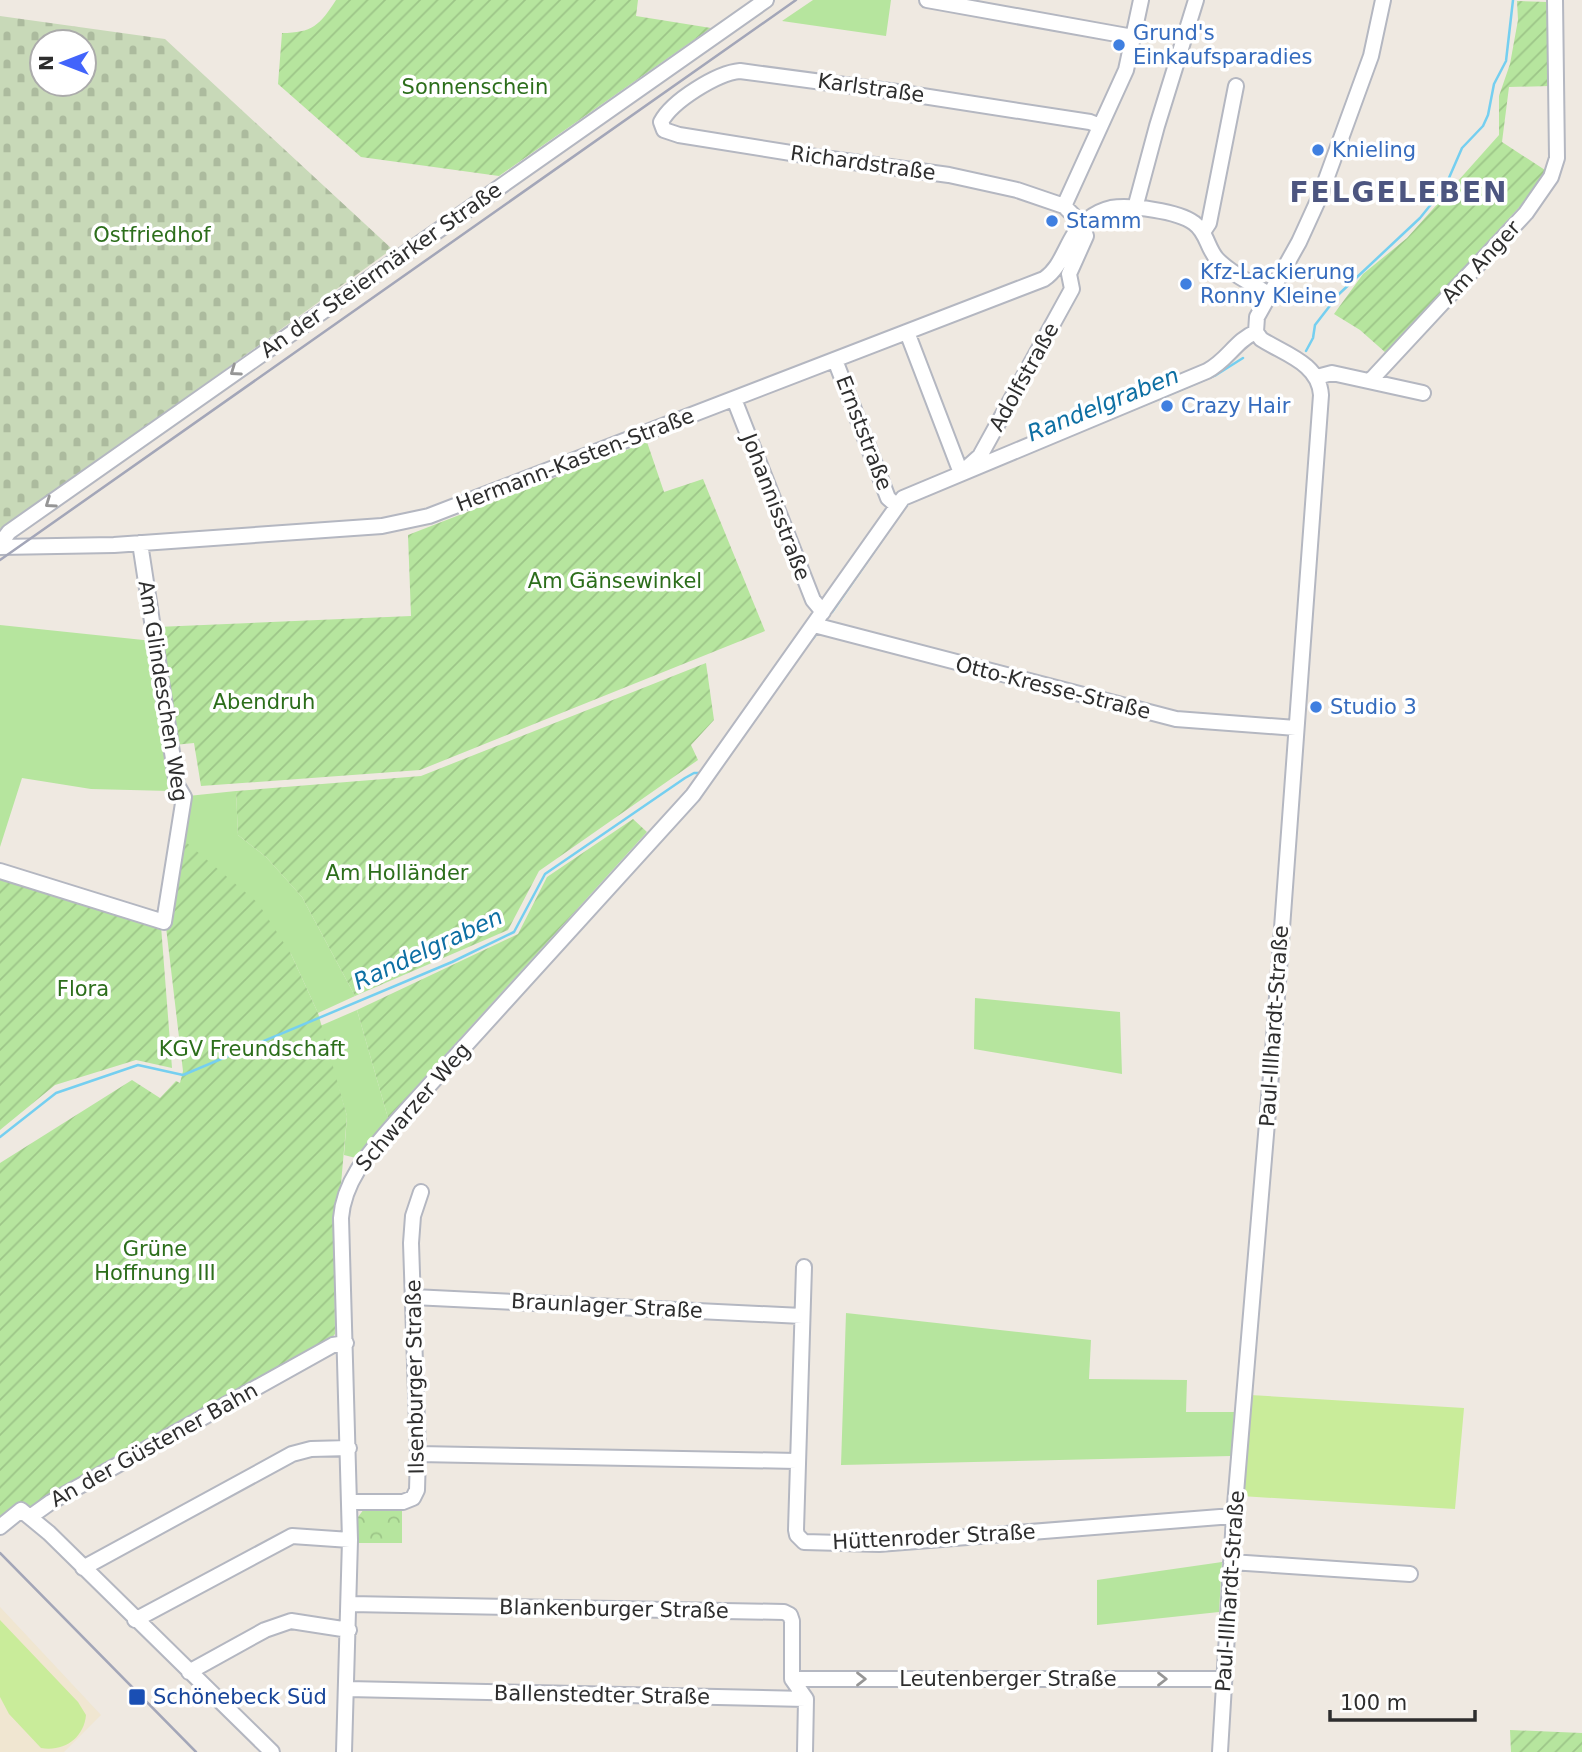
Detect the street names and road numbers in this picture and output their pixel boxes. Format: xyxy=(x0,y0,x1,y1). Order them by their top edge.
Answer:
street label: Karlstraße xyxy=(816,69,926,107)
street label: Richardstraße xyxy=(789,141,937,185)
street label: An der Steiermärker Straße xyxy=(256,178,506,362)
street label: Am Anger xyxy=(1437,215,1526,308)
street label: Adolfstraße xyxy=(984,319,1064,435)
street label: Ernststraße xyxy=(831,372,897,494)
street label: Hermann-Kasten-Straße xyxy=(453,403,697,517)
street label: Johannisstraße xyxy=(736,428,815,584)
street label: Am Glindeschen Weg xyxy=(134,579,192,803)
street label: Otto-Kresse-Straße xyxy=(953,652,1153,724)
street label: Paul-Illhardt-Straße xyxy=(1255,924,1293,1128)
street label: Schwarzer Weg xyxy=(351,1038,475,1176)
street label: Ilsenburger Straße xyxy=(401,1279,429,1475)
street label: Braunlager Straße xyxy=(510,1289,704,1323)
street label: An der Güstener Bahn xyxy=(46,1378,262,1512)
street label: Paul-Illhardt-Straße xyxy=(1211,1489,1249,1693)
street label: Hüttenroder Straße xyxy=(832,1520,1036,1554)
street label: Blankenburger Straße xyxy=(499,1595,729,1623)
street label: Leutenberger Straße xyxy=(899,1667,1117,1691)
street label: Ballenstedter Straße xyxy=(494,1681,710,1709)

